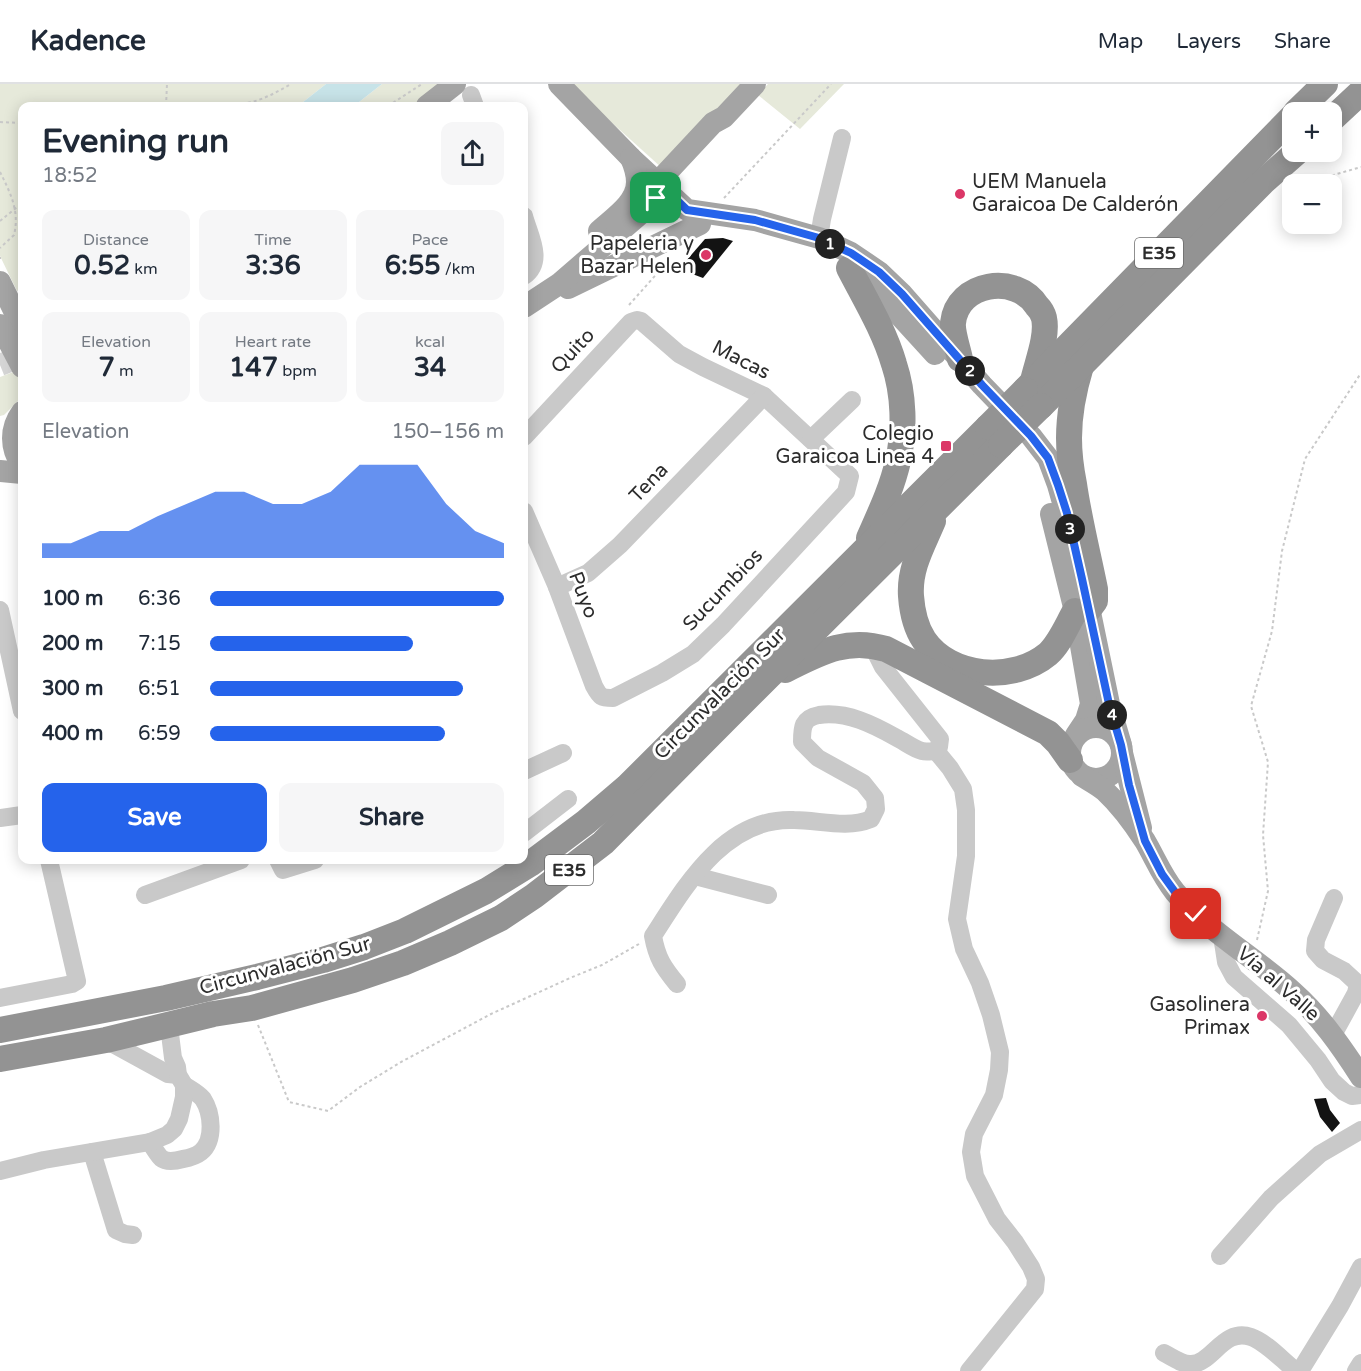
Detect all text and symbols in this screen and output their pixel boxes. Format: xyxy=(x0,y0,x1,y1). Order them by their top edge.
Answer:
text: Kadence xyxy=(30,24,146,58)
text: Map xyxy=(1098,29,1143,54)
text: Layers xyxy=(1176,29,1241,54)
text: Share xyxy=(1274,29,1331,54)
map controls xyxy=(1282,102,1342,234)
button: + xyxy=(1282,102,1342,162)
text: Evening run xyxy=(42,122,229,161)
button: share xyxy=(441,122,504,185)
text: 18:52 xyxy=(42,164,97,188)
place label: UEM Manuela Garaicoa De Calderón xyxy=(972,170,1178,217)
pin xyxy=(630,172,681,223)
button: − xyxy=(1282,174,1342,234)
icon: arrive xyxy=(639,181,672,214)
marker: UEM Manuela Garaicoa De Calderón xyxy=(953,187,967,201)
pin: 1 xyxy=(815,229,845,259)
text: Distance xyxy=(83,230,149,250)
text: Time xyxy=(254,230,292,250)
text: Pace xyxy=(412,230,448,250)
place label: Papeleria y Bazar Helen xyxy=(580,232,694,279)
text: 1 xyxy=(825,234,835,254)
road number: E35 xyxy=(1135,238,1183,268)
marker: Papeleria y Bazar Helen xyxy=(699,248,713,262)
text: 0.52 xyxy=(74,250,130,281)
text: 3:36 xyxy=(245,250,301,281)
text: 6:55 xyxy=(385,250,441,281)
text: km xyxy=(130,259,158,279)
text: /km xyxy=(441,259,475,279)
street label: Quito xyxy=(546,323,600,379)
text: Elevation xyxy=(81,332,151,352)
text: Heart rate xyxy=(235,332,311,352)
text: kcal xyxy=(415,332,445,352)
street label: Macas xyxy=(708,335,774,385)
text: 7 xyxy=(98,352,115,383)
text: 147 xyxy=(229,352,278,383)
text: 34 xyxy=(414,352,446,383)
pin: 2 xyxy=(955,356,985,386)
text: m xyxy=(115,361,134,381)
text: bpm xyxy=(278,361,317,381)
text: 2 xyxy=(965,361,975,381)
text: Elevation xyxy=(42,420,129,444)
text: 150–156 m xyxy=(391,420,504,444)
place label: Colegio Garaicoa Linea 4 xyxy=(776,422,934,469)
marker: Colegio Garaicoa Linea 4 xyxy=(939,439,953,453)
street label: Tena xyxy=(625,458,673,508)
pin: 3 xyxy=(1055,514,1085,544)
text: 3 xyxy=(1065,519,1075,539)
street label: Sucumbios xyxy=(678,544,768,636)
street label: Puyo xyxy=(563,568,603,622)
text: 100 m xyxy=(42,587,103,611)
text: 6:36 xyxy=(138,587,181,611)
street label: Circunvalación Sur xyxy=(649,623,791,765)
text: 200 m xyxy=(42,632,103,656)
text: 7:15 xyxy=(138,632,181,656)
text: 300 m xyxy=(42,677,103,701)
text: 6:51 xyxy=(138,677,181,701)
pin: 4 xyxy=(1097,700,1127,730)
text: 4 xyxy=(1107,705,1117,725)
text: 400 m xyxy=(42,722,103,746)
text: 6:59 xyxy=(138,722,181,746)
button: Save xyxy=(42,783,267,852)
button: Share xyxy=(279,783,504,852)
road number: E35 xyxy=(545,855,593,885)
pin xyxy=(1170,888,1221,939)
icon: check xyxy=(1179,897,1212,930)
street label: Circunvalación Sur xyxy=(197,932,374,1000)
street label: Vía al Valle xyxy=(1232,942,1324,1026)
place label: Gasolinera Primax xyxy=(1150,993,1250,1040)
marker: Gasolinera Primax xyxy=(1255,1009,1269,1023)

